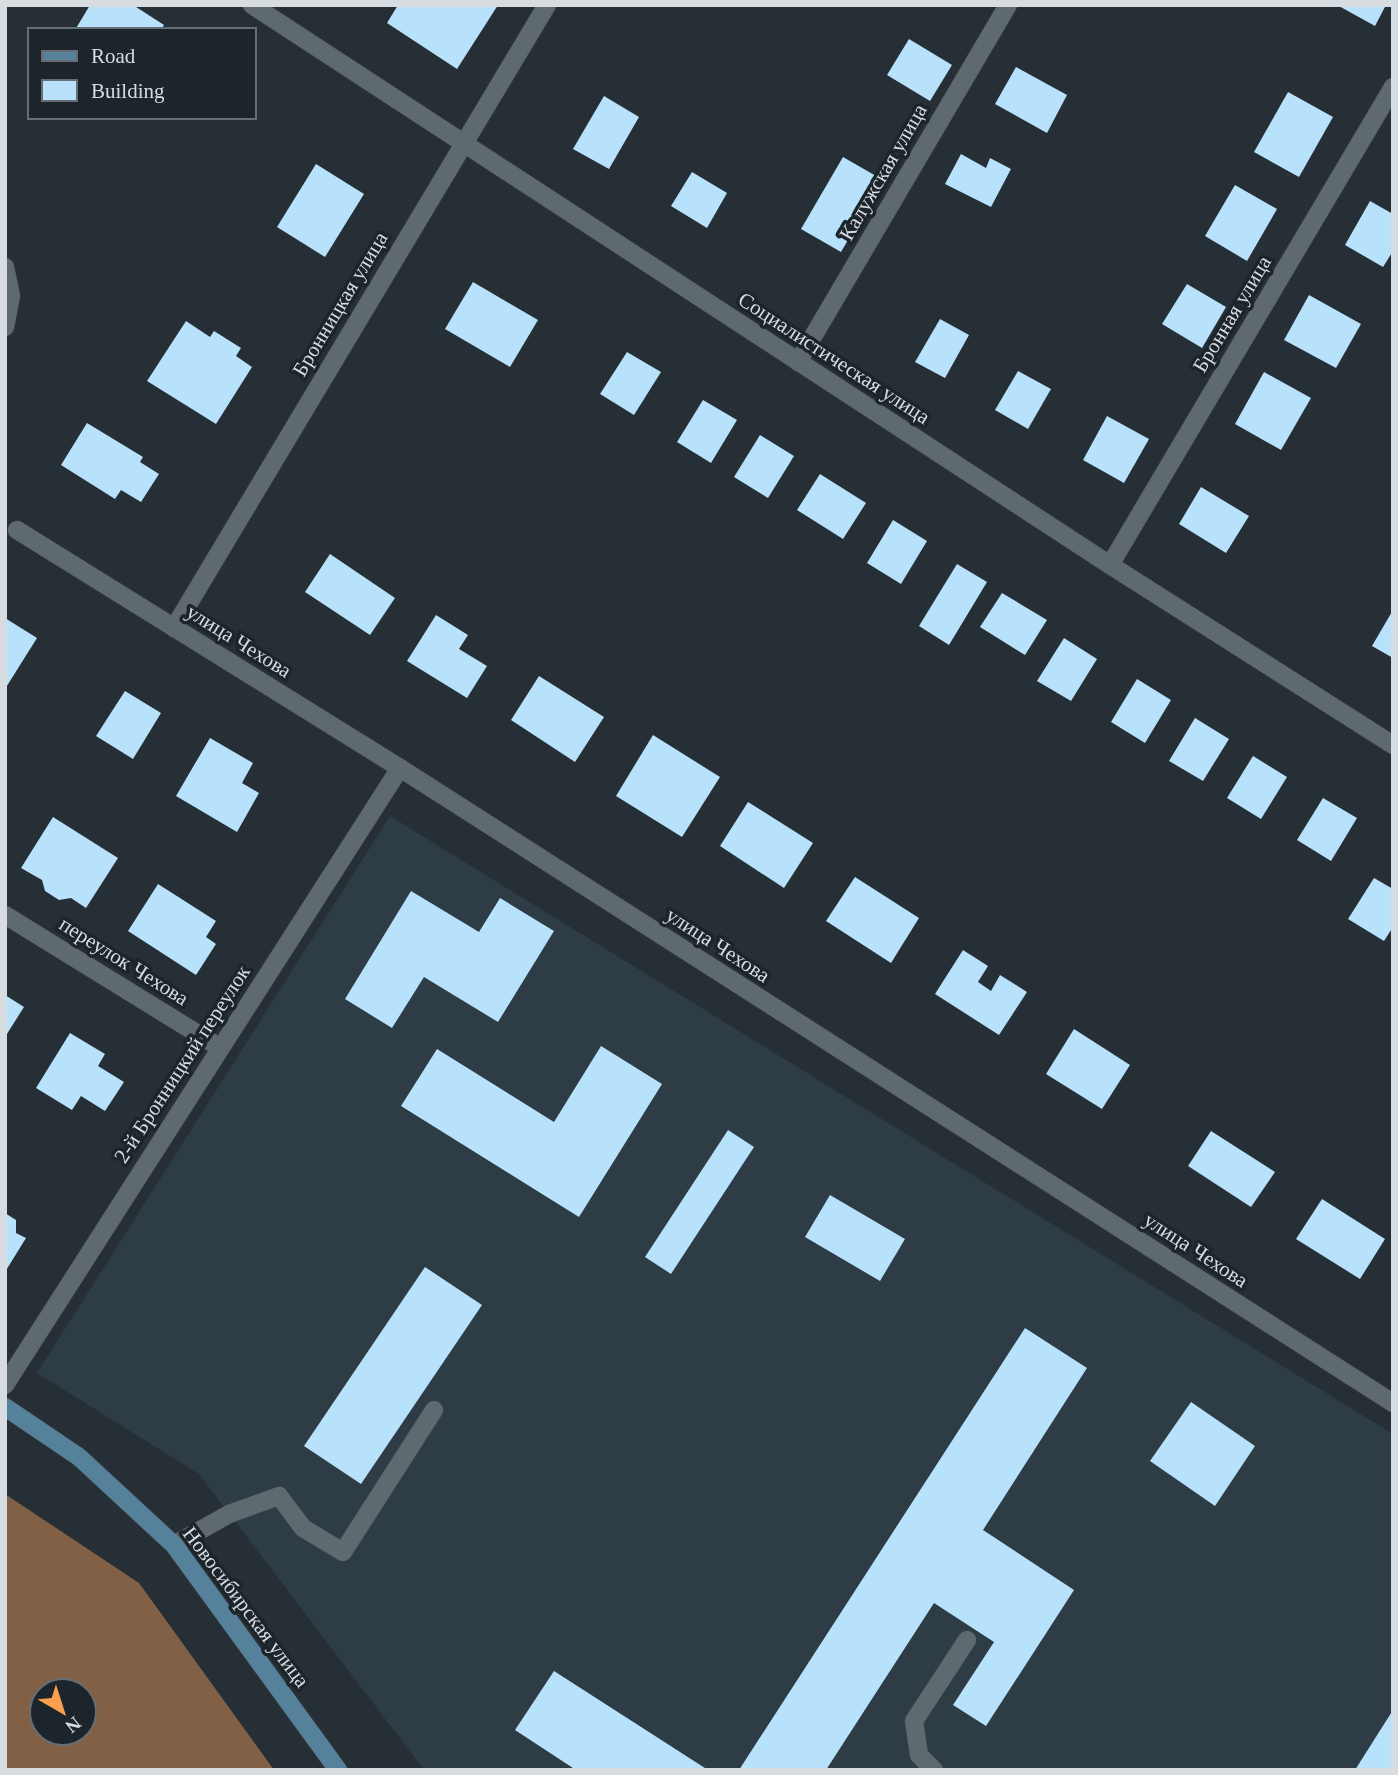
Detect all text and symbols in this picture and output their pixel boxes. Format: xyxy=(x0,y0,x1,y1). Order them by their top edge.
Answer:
legend xyxy=(28,28,256,119)
text: Road xyxy=(91,44,136,68)
text: Building xyxy=(91,79,165,103)
street label: Калужская улица xyxy=(834,99,932,244)
street label: Бронницкая улица xyxy=(287,227,393,380)
street label: Бронная улица xyxy=(1188,251,1277,377)
street label: Социалистическая улица xyxy=(734,287,935,429)
street label: улица Чехова xyxy=(182,599,296,683)
street label: улица Чехова xyxy=(662,903,775,988)
street label: переулок Чехова xyxy=(55,912,194,1011)
street label: 2-й Бронницкий переулок xyxy=(109,960,255,1167)
street label: улица Чехова xyxy=(1140,1208,1253,1293)
street label: Новосибирская улица xyxy=(178,1522,315,1693)
north arrow xyxy=(28,1677,98,1747)
text: N xyxy=(61,1712,85,1737)

